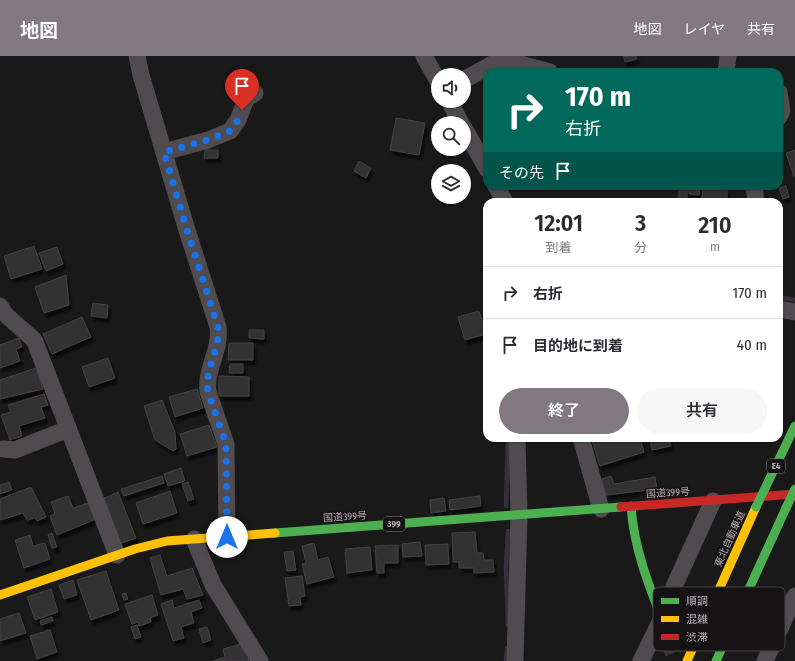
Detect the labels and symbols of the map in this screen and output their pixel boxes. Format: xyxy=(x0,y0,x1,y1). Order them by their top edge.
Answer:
pin xyxy=(225,69,259,110)
road number: E4 xyxy=(767,459,785,473)
street label: 国道399号 xyxy=(646,485,690,501)
street label: 国道399号 xyxy=(323,509,367,525)
street label: 東北自動車道 xyxy=(712,509,748,569)
position arrow xyxy=(206,516,248,558)
road number: 399 xyxy=(383,517,405,531)
legend xyxy=(653,587,785,651)
text: 順調 xyxy=(686,595,708,608)
text: 混雑 xyxy=(686,613,708,626)
text: 渋滞 xyxy=(686,631,708,644)

